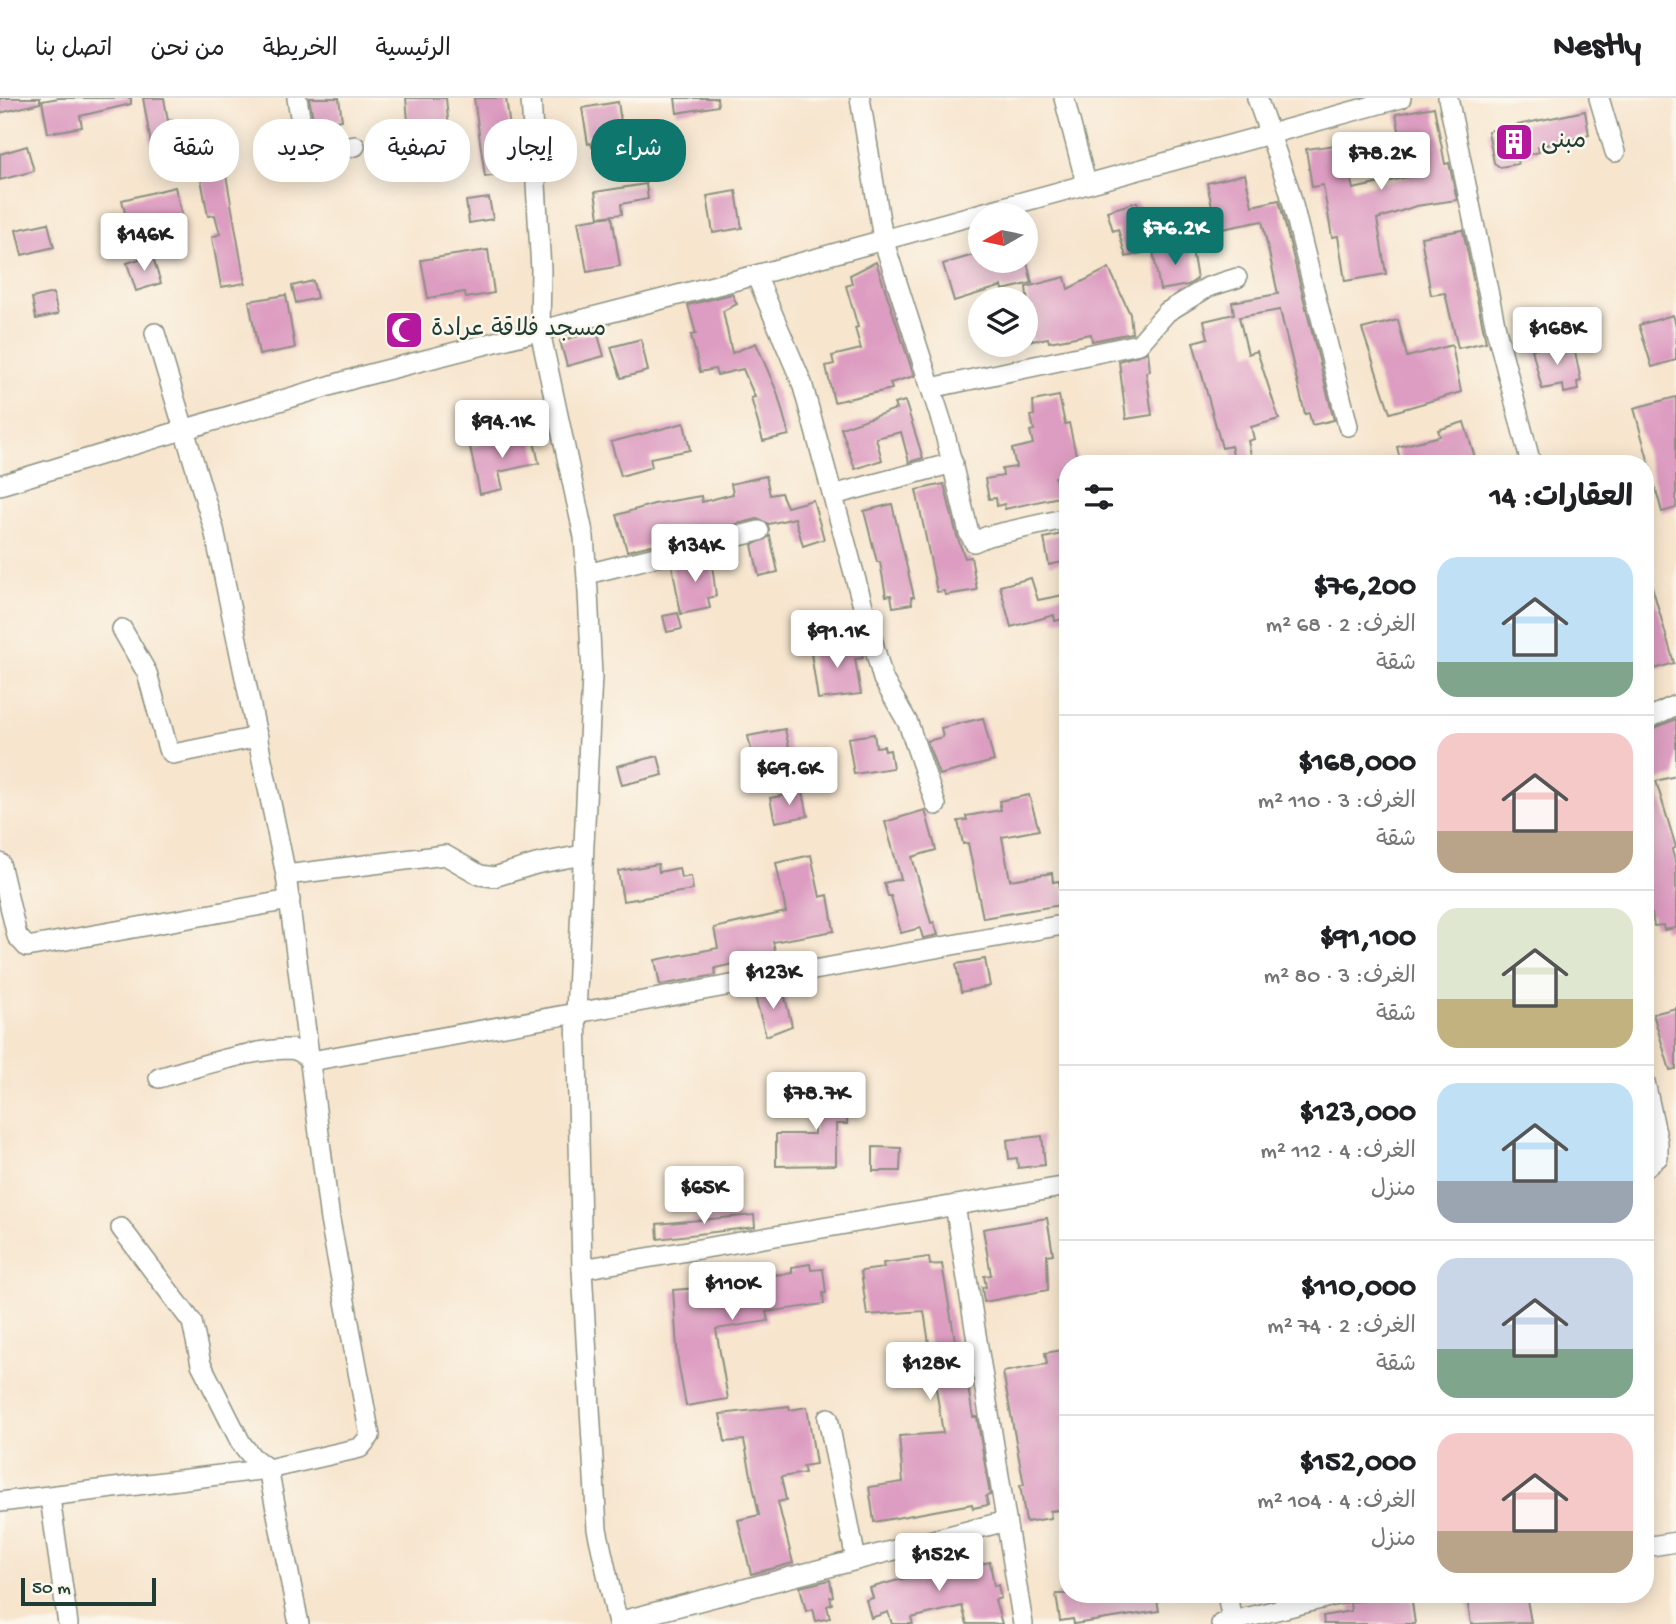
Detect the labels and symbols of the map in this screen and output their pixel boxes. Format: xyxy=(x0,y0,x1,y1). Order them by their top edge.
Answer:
building icon: مبنى xyxy=(1493,121,1535,163)
place label: مبنى xyxy=(1541,128,1586,157)
pin: $78.2K xyxy=(1324,132,1438,192)
north arrow xyxy=(968,203,1038,273)
pin: $76.2K xyxy=(1118,208,1232,267)
pin: $146K xyxy=(95,214,193,273)
pin: $168K xyxy=(1508,308,1606,367)
mosque icon: مسجد فلاقة عرادة xyxy=(383,309,425,351)
place label: مسجد فلاقة عرادة xyxy=(431,316,606,345)
pin: $94.1K xyxy=(445,400,559,460)
pin: $134K xyxy=(646,524,744,584)
pin: $91.1K xyxy=(780,610,894,670)
pin: $69.6K xyxy=(732,748,846,807)
pin: $123K xyxy=(724,951,822,1011)
pin: $78.7K xyxy=(759,1072,873,1132)
pin: $65K xyxy=(663,1166,745,1226)
pin: $110K xyxy=(683,1262,781,1322)
pin: $128K xyxy=(881,1342,979,1402)
pin: $152K xyxy=(890,1534,988,1593)
scale bar xyxy=(21,1575,156,1607)

